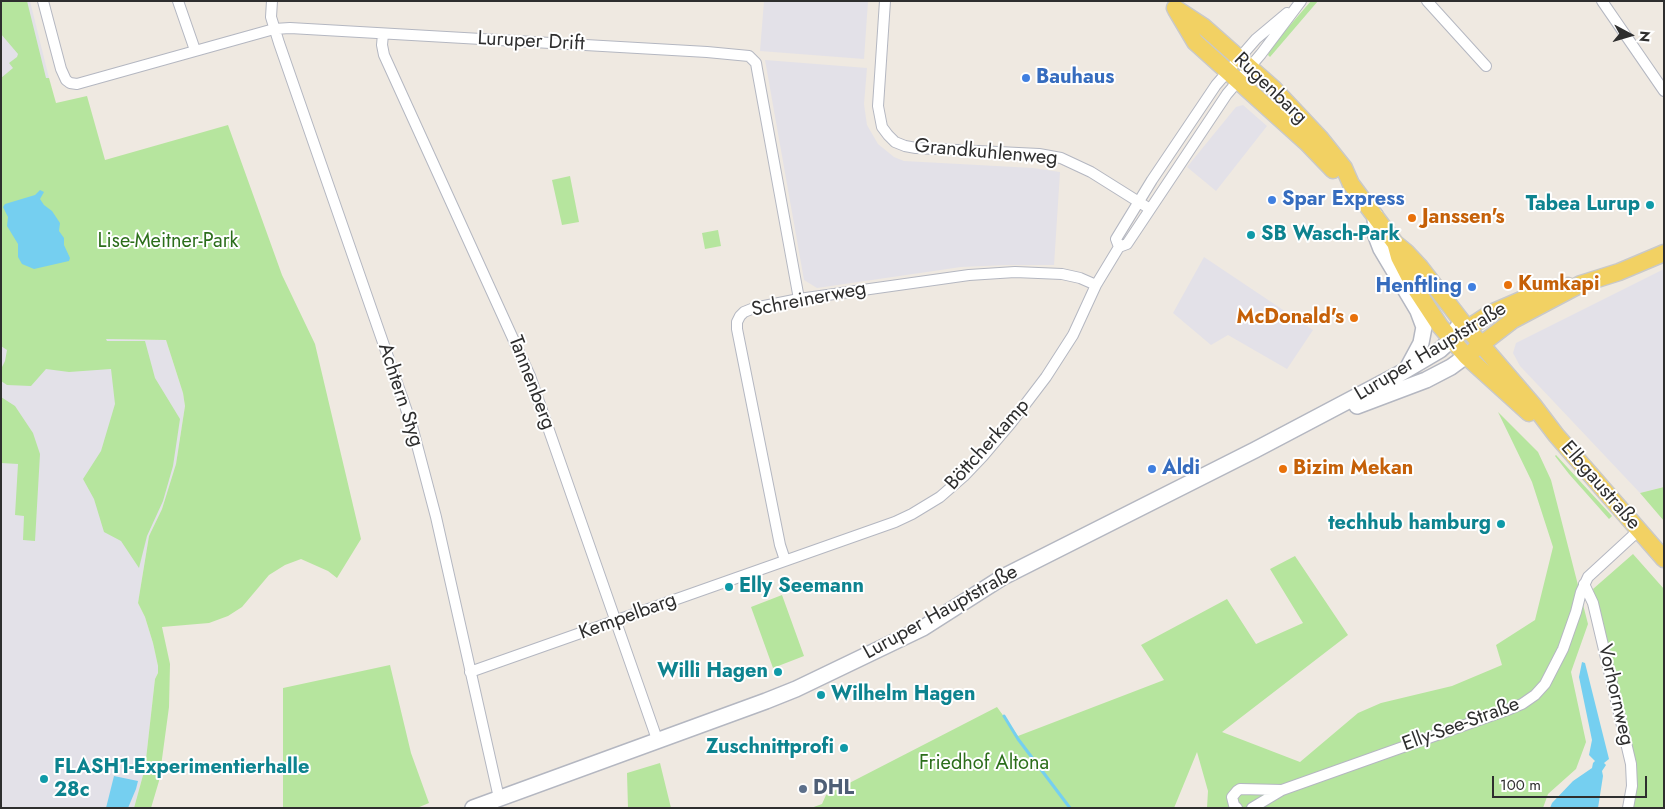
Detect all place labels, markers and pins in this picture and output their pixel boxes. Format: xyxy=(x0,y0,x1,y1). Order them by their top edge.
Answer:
place label: Bauhaus xyxy=(1036,66,1114,90)
marker: Bauhaus xyxy=(1020,72,1032,84)
place label: Spar Express xyxy=(1282,188,1404,212)
place label: Tabea Lurup xyxy=(1526,193,1640,217)
marker: Spar Express xyxy=(1266,194,1278,206)
marker: Tabea Lurup xyxy=(1644,199,1656,211)
place label: Janssen's xyxy=(1422,206,1505,230)
marker: Janssen's xyxy=(1406,212,1418,224)
place label: SB Wasch-Park xyxy=(1261,223,1400,247)
marker: SB Wasch-Park xyxy=(1245,229,1257,241)
place label: Kumkapi xyxy=(1518,273,1599,297)
place label: Henftling xyxy=(1375,275,1462,299)
marker: Kumkapi xyxy=(1502,279,1514,291)
marker: Henftling xyxy=(1466,281,1478,293)
place label: McDonald's xyxy=(1237,306,1344,330)
marker: McDonald's xyxy=(1348,312,1360,324)
place label: Aldi xyxy=(1162,457,1200,481)
place label: Bizim Mekan xyxy=(1293,457,1413,481)
marker: Aldi xyxy=(1146,463,1158,475)
marker: Bizim Mekan xyxy=(1277,463,1289,475)
place label: techhub hamburg xyxy=(1328,512,1491,536)
marker: techhub hamburg xyxy=(1495,518,1507,530)
place label: Elly Seemann xyxy=(739,575,864,599)
marker: Elly Seemann xyxy=(723,581,735,593)
place label: Willi Hagen xyxy=(657,660,768,684)
marker: Willi Hagen xyxy=(772,666,784,678)
place label: Wilhelm Hagen xyxy=(831,683,976,707)
marker: Wilhelm Hagen xyxy=(815,689,827,701)
place label: Zuschnittprofi xyxy=(706,736,834,760)
marker: Zuschnittprofi xyxy=(838,742,850,754)
place label: FLASH1-Experimentierhalle 28c xyxy=(54,756,309,803)
marker: FLASH1-Experimentierhalle 28c xyxy=(38,773,50,785)
place label: DHL xyxy=(813,777,854,801)
marker: DHL xyxy=(797,783,809,795)

